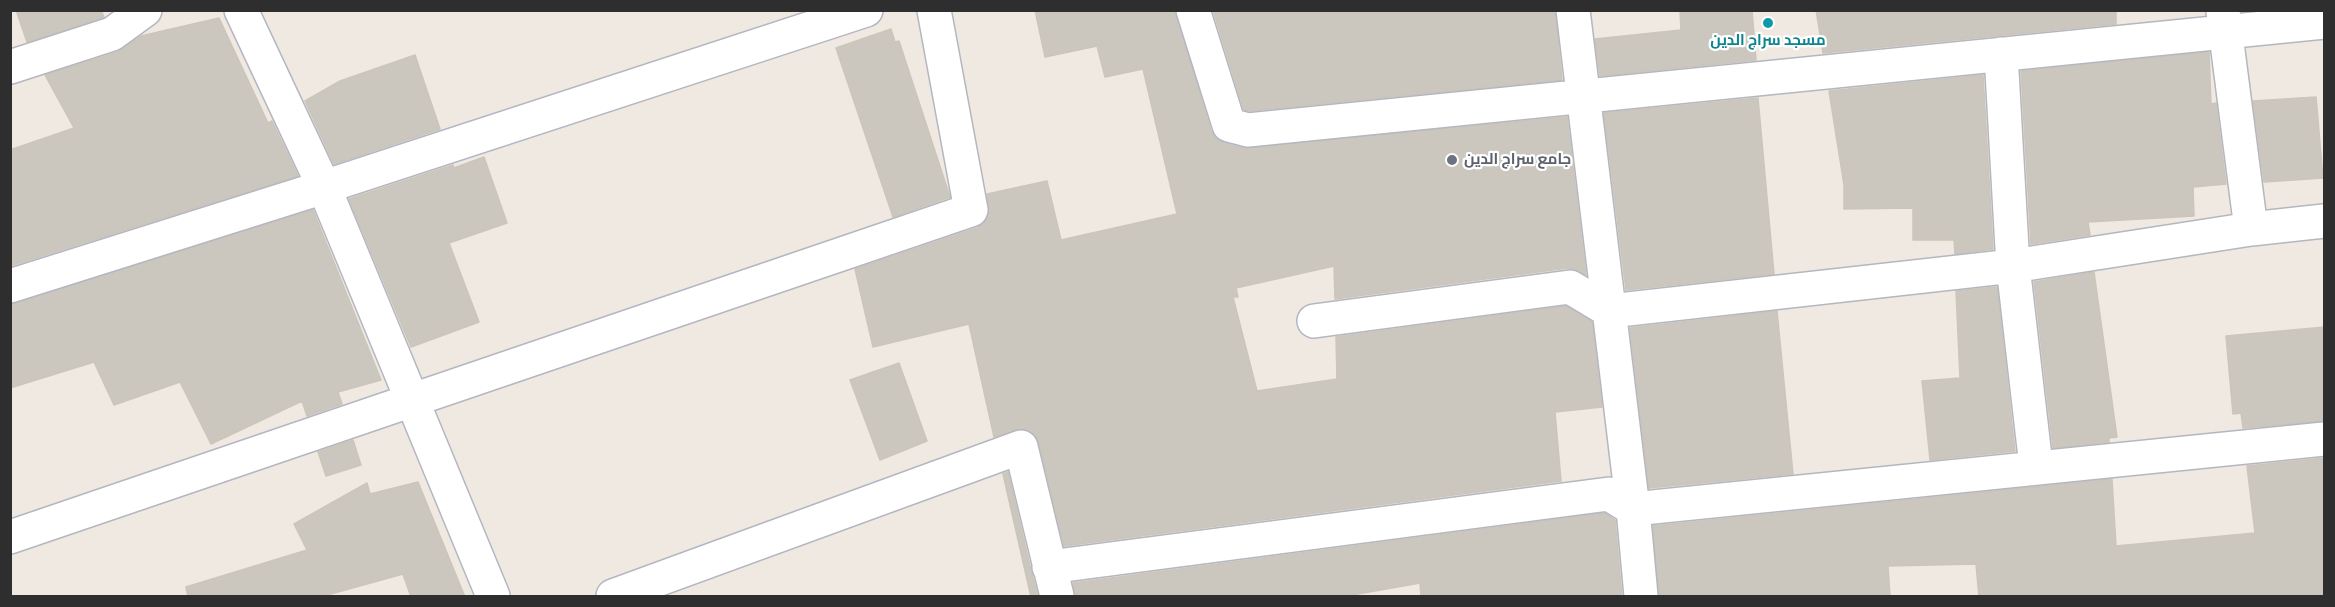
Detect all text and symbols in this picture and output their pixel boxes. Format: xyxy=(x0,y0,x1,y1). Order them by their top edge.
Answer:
marker: مسجد سراج الدين xyxy=(1761,16,1775,30)
place label: مسجد سراج الدين xyxy=(1710,32,1826,50)
place label: جامع سراج الدين xyxy=(1464,151,1571,169)
marker: جامع سراج الدين xyxy=(1445,153,1459,167)

